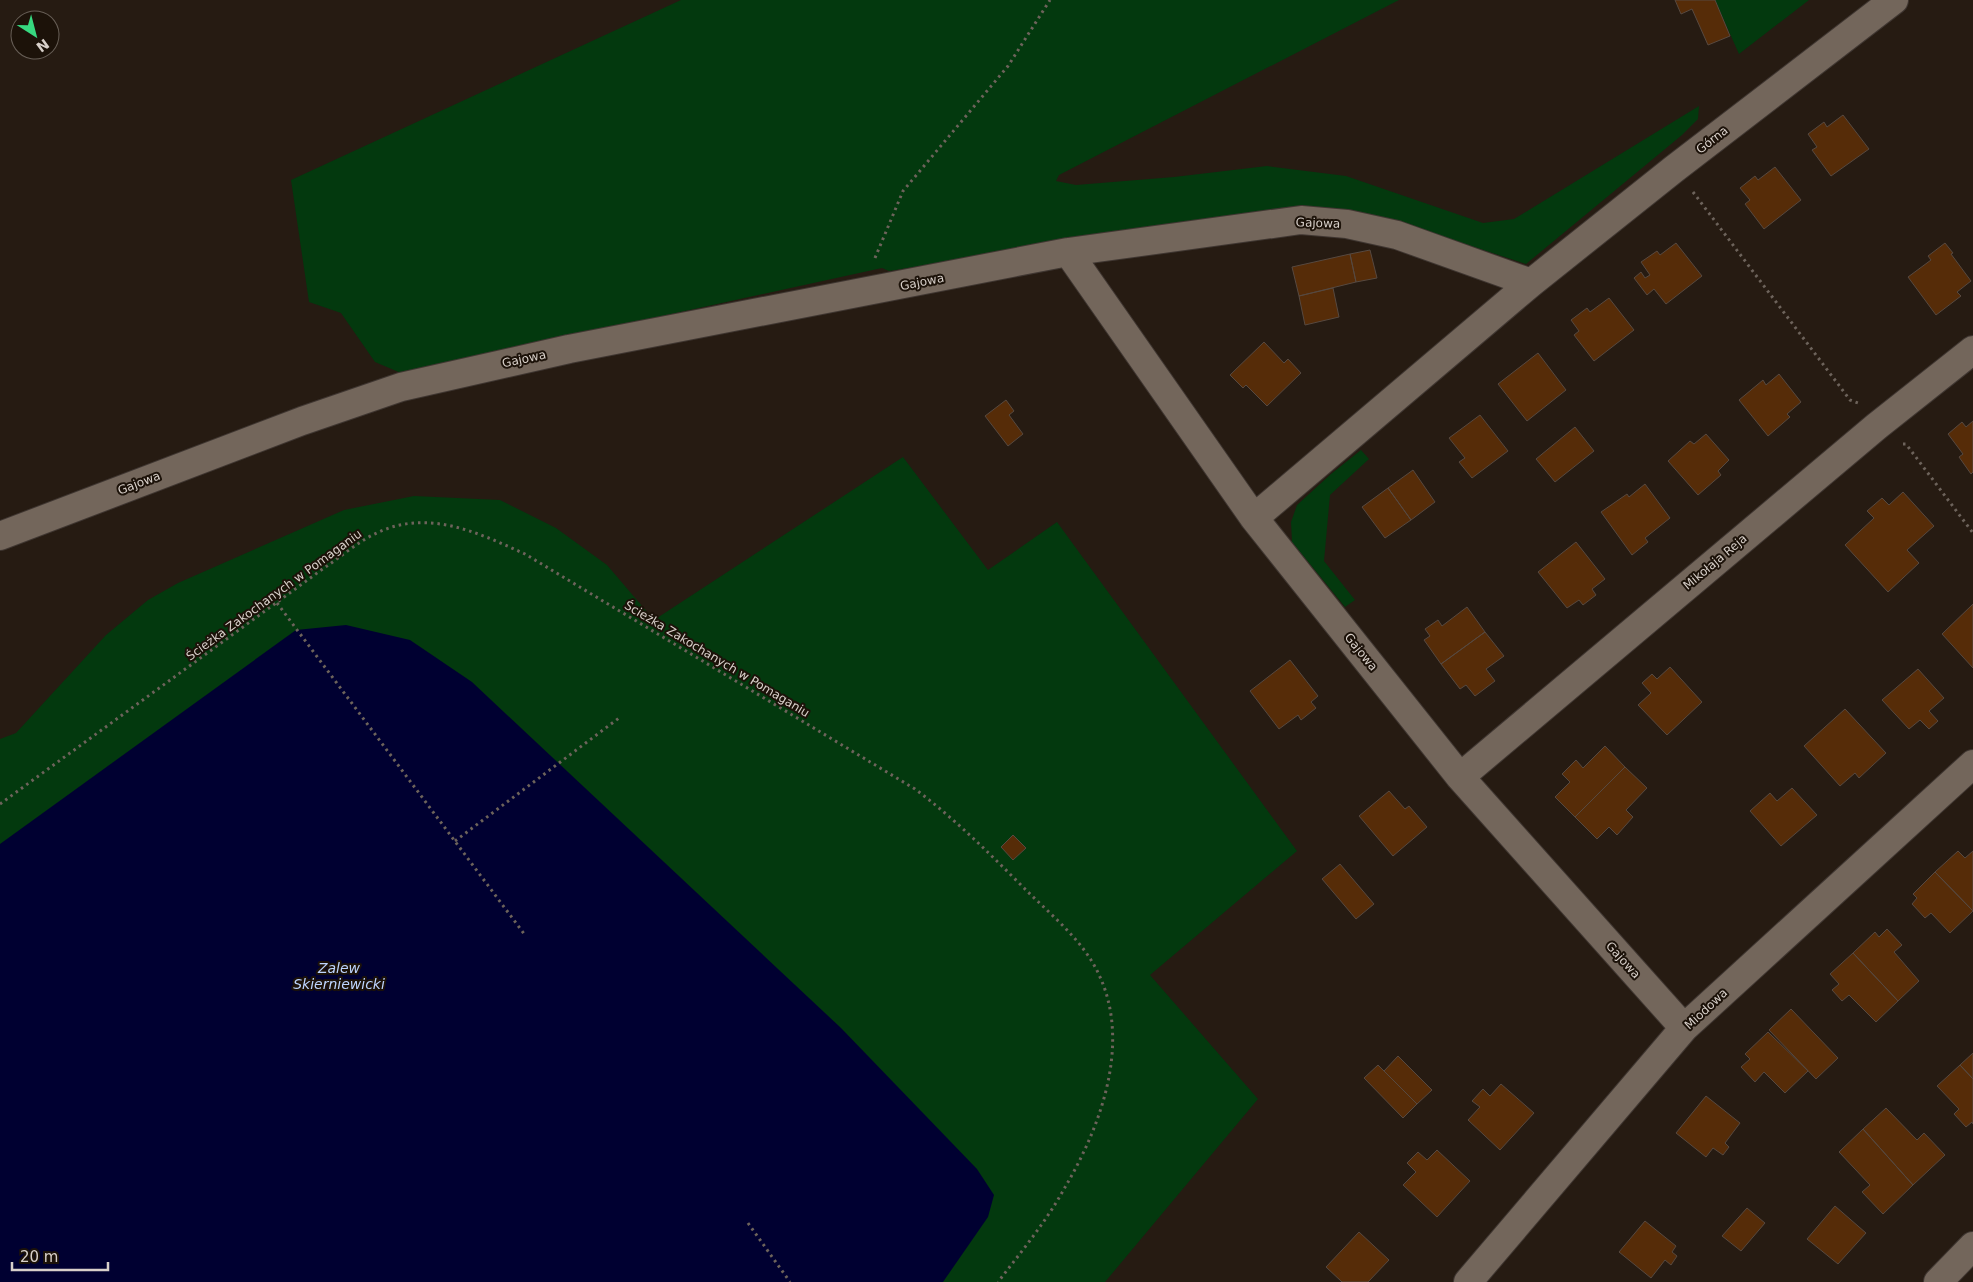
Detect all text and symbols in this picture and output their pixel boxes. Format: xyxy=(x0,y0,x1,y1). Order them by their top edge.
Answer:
north arrow xyxy=(10,10,60,60)
text: N xyxy=(33,36,52,55)
street label: Górna xyxy=(1693,123,1731,157)
street label: Gajowa xyxy=(1296,215,1340,231)
street label: Gajowa xyxy=(899,271,945,293)
street label: Gajowa xyxy=(501,348,547,370)
street label: Gajowa xyxy=(116,468,162,498)
street label: Ścieżka Zakochanych w Pomaganiu xyxy=(183,526,364,663)
street label: Mikołaja Reja xyxy=(1680,531,1750,593)
street label: Ścieżka Zakochanych w Pomaganiu xyxy=(622,597,812,720)
street label: Gajowa xyxy=(1342,630,1380,674)
street label: Gajowa xyxy=(1603,939,1643,981)
water label: Zalew Skierniewicki xyxy=(293,960,385,992)
street label: Miodowa xyxy=(1682,986,1730,1032)
scale bar xyxy=(12,1240,109,1272)
text: 20 m xyxy=(20,1248,58,1266)

